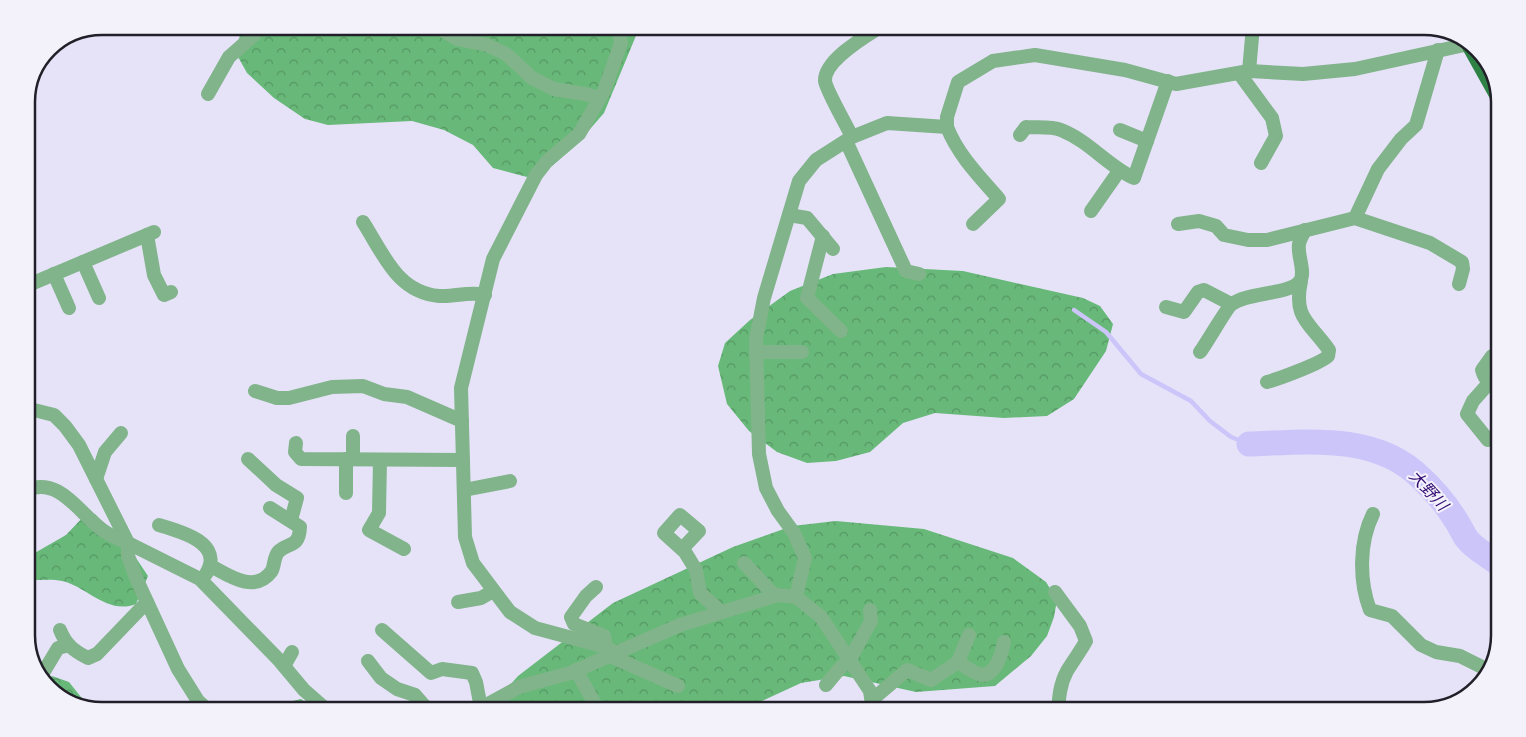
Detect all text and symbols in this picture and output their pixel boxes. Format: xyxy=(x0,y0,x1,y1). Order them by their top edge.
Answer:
water label: 大野川 xyxy=(1406,466,1453,515)

